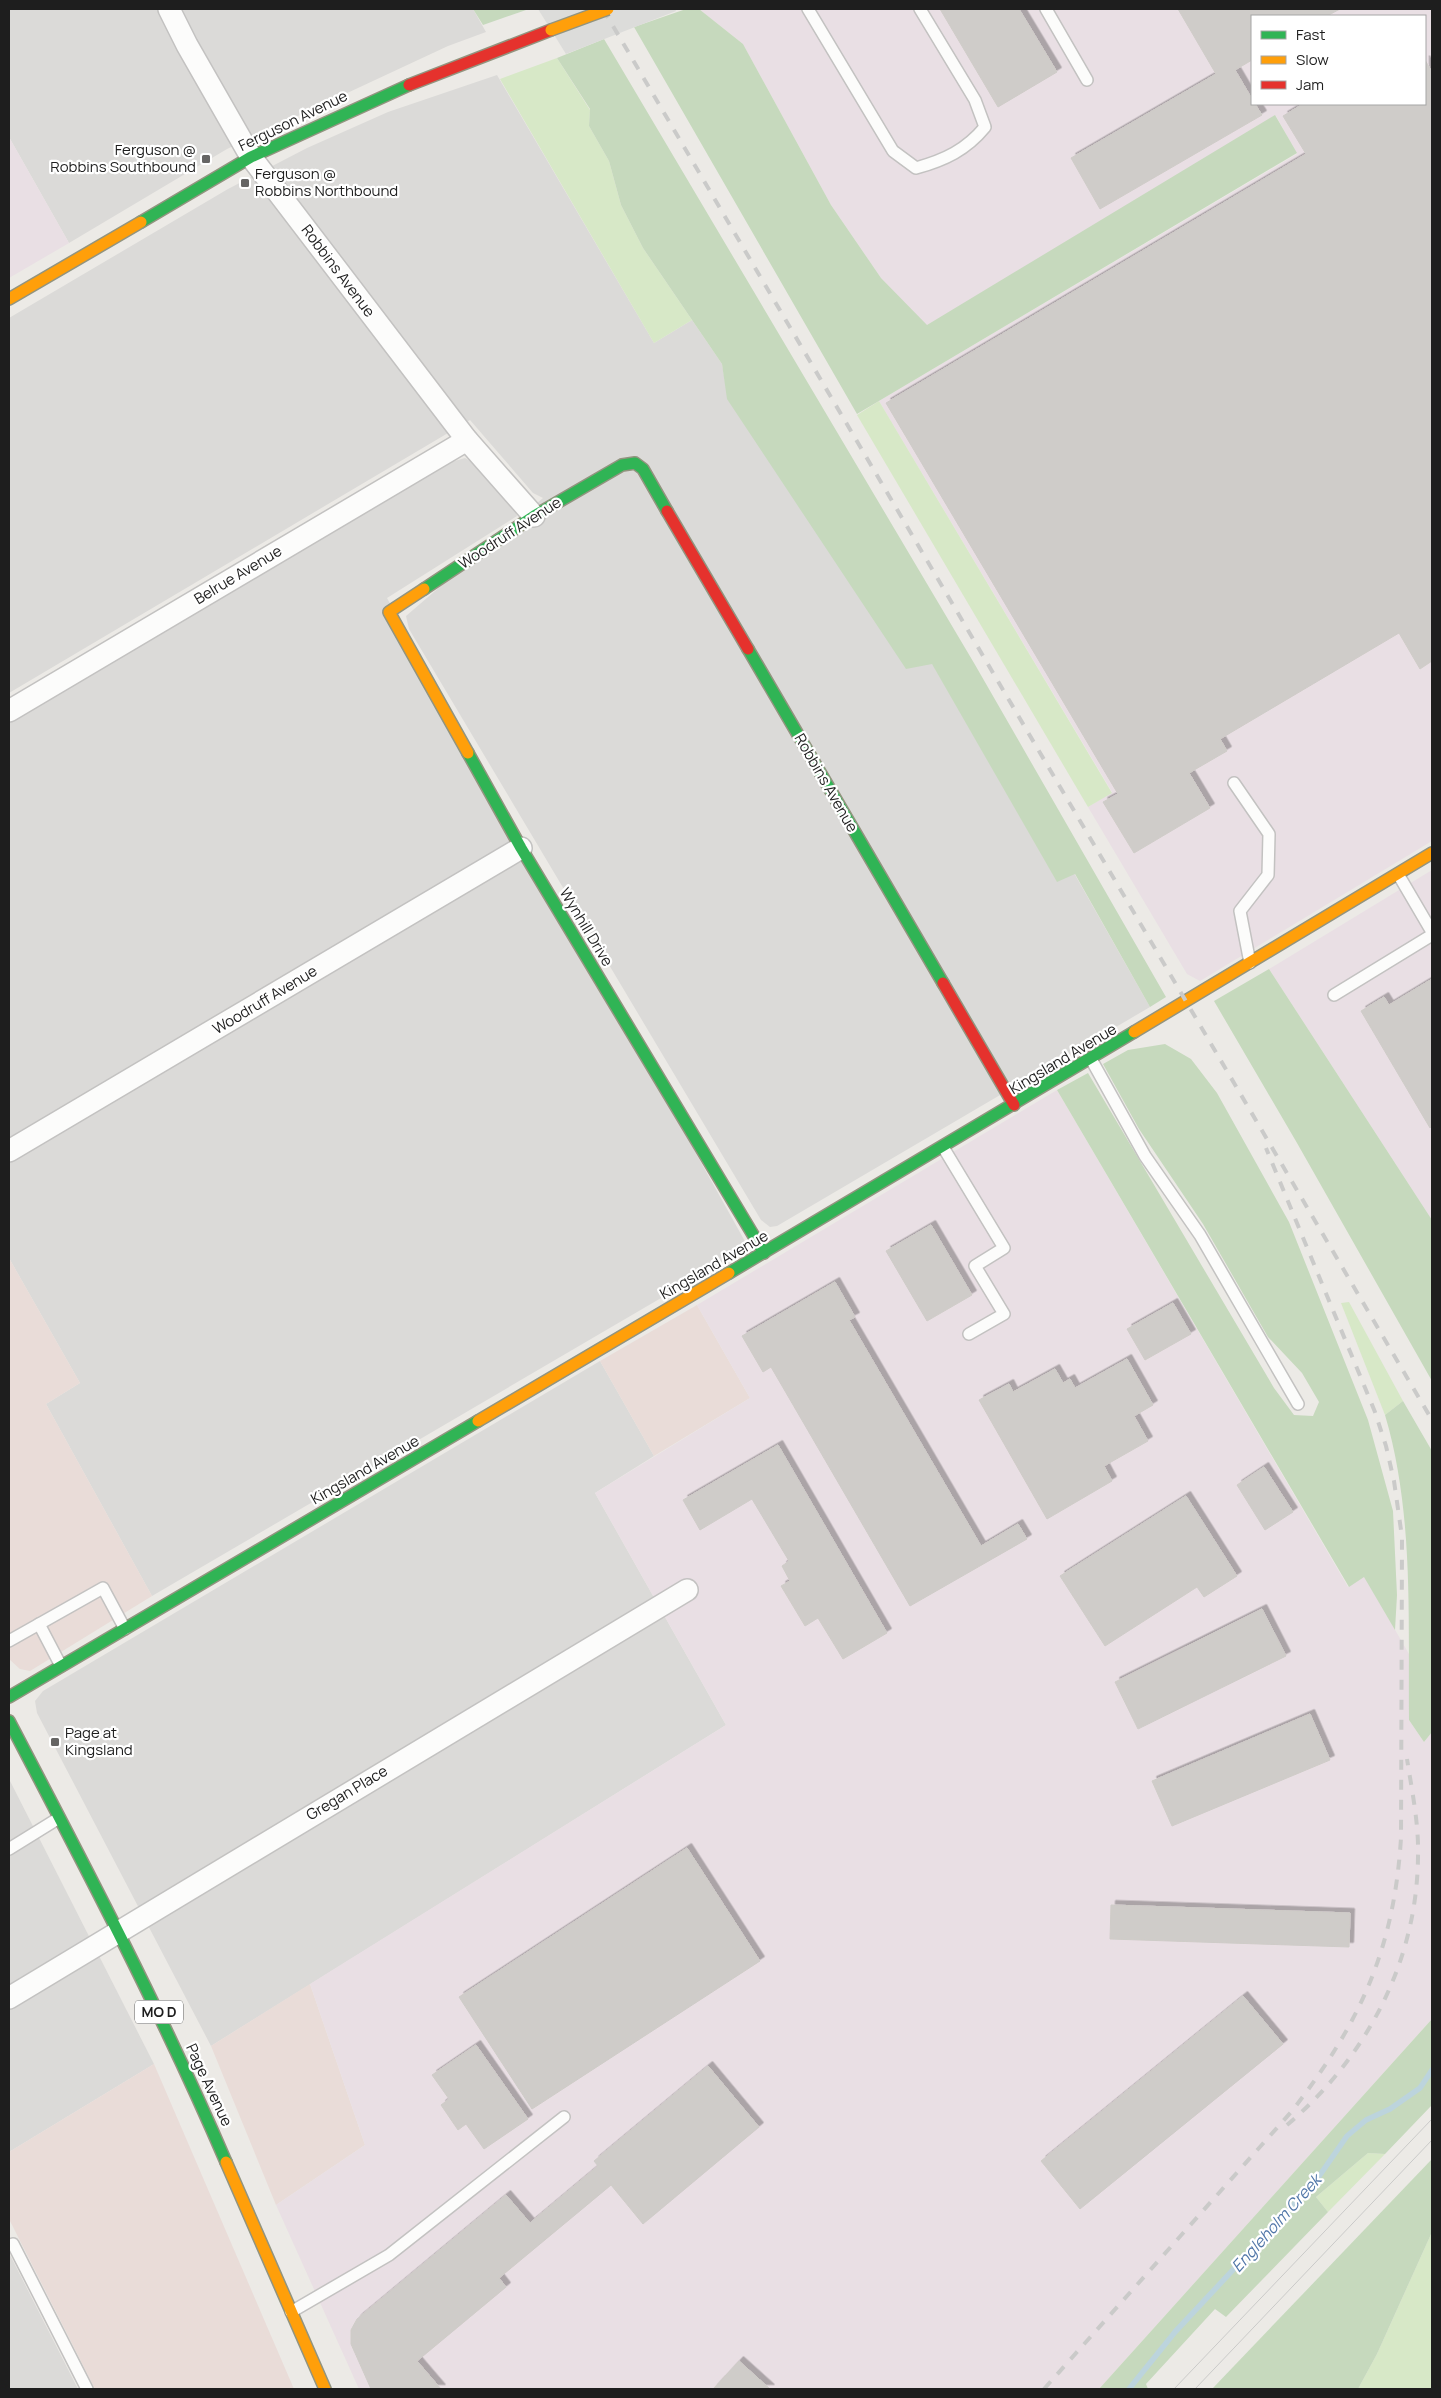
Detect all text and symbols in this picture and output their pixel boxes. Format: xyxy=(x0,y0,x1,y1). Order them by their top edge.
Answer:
legend xyxy=(1251,15,1426,105)
text: Fast xyxy=(1296,24,1325,45)
text: Slow xyxy=(1296,49,1329,70)
text: Jam xyxy=(1296,74,1324,95)
street label: Ferguson Avenue xyxy=(235,85,351,156)
place label: Ferguson @ Robbins Southbound xyxy=(50,139,196,177)
marker: Ferguson @ Robbins Southbound xyxy=(200,153,212,165)
place label: Ferguson @ Robbins Northbound xyxy=(255,163,398,201)
marker: Ferguson @ Robbins Northbound xyxy=(239,177,251,189)
street label: Robbins Avenue xyxy=(297,220,380,321)
street label: Woodruff Avenue xyxy=(454,491,565,574)
street label: Belrue Avenue xyxy=(190,540,286,609)
street label: Robbins Avenue xyxy=(790,730,863,836)
street label: Wynhill Drive xyxy=(555,883,618,970)
street label: Woodruff Avenue xyxy=(209,960,321,1039)
street label: Kingsland Avenue xyxy=(1005,1018,1121,1099)
street label: Kingsland Avenue xyxy=(656,1225,772,1304)
street label: Kingsland Avenue xyxy=(307,1430,423,1509)
place label: Page at Kingsland xyxy=(65,1722,133,1760)
marker: Page at Kingsland xyxy=(49,1736,61,1748)
street label: Gregan Place xyxy=(302,1760,392,1825)
road number: MO D xyxy=(135,2000,183,2024)
street label: Page Avenue xyxy=(181,2040,238,2130)
water label: Engleholm Creek xyxy=(1226,2168,1327,2277)

